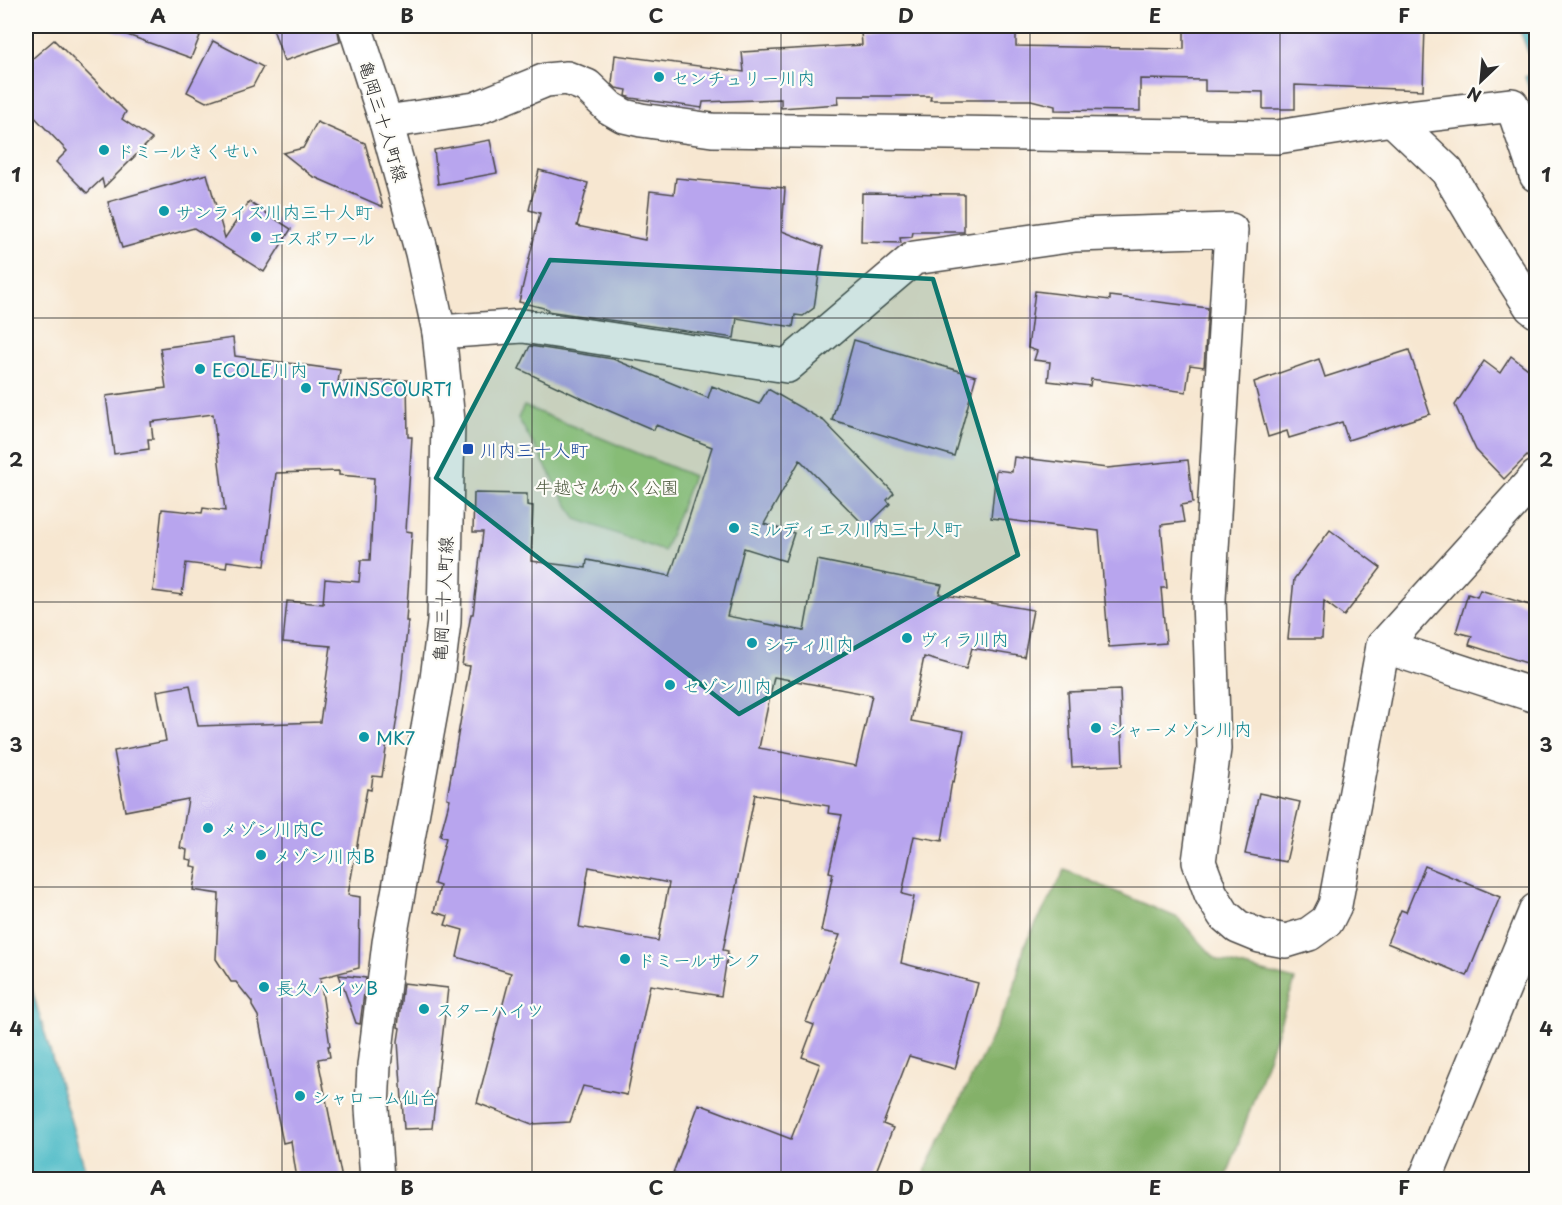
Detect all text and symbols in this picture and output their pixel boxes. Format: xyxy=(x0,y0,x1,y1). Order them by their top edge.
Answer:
text: A xyxy=(150,0,166,30)
text: B xyxy=(400,0,414,30)
text: C xyxy=(648,0,664,30)
text: D xyxy=(898,0,914,30)
text: E xyxy=(1149,0,1161,30)
text: F xyxy=(1398,0,1410,30)
north arrow xyxy=(1451,51,1511,111)
street label: 亀岡三十人町線 xyxy=(353,57,415,185)
place label: センチュリー川内 xyxy=(671,64,815,91)
marker: センチュリー川内 xyxy=(652,70,666,84)
text: N xyxy=(1463,82,1485,109)
place label: ドミールきくせい xyxy=(116,137,259,164)
marker: ドミールきくせい xyxy=(97,143,111,157)
text: 1 xyxy=(11,159,21,189)
text: 1 xyxy=(1541,159,1551,189)
place label: サンライズ川内三十人町 xyxy=(176,198,373,225)
marker: サンライズ川内三十人町 xyxy=(157,204,171,218)
place label: エスポワール xyxy=(268,224,375,251)
marker: エスポワール xyxy=(249,230,263,244)
place label: ECOLE川内 xyxy=(212,356,308,383)
marker: ECOLE川内 xyxy=(193,362,207,376)
place label: TWINSCOURT1 xyxy=(318,375,452,402)
marker: TWINSCOURT1 xyxy=(299,381,313,395)
place label: 川内三十人町 xyxy=(480,436,588,463)
marker: 川内三十人町 xyxy=(461,442,475,456)
text: 2 xyxy=(9,444,23,474)
text: 2 xyxy=(1539,444,1553,474)
park label: 牛越さんかく公園 xyxy=(535,473,679,500)
place label: ミルディエス川内三十人町 xyxy=(746,515,962,542)
marker: ミルディエス川内三十人町 xyxy=(727,521,741,535)
street label: 亀岡三十人町線 xyxy=(425,535,459,663)
place label: ヴィラ川内 xyxy=(919,625,1009,652)
place label: シティ川内 xyxy=(764,630,854,657)
marker: ヴィラ川内 xyxy=(900,631,914,645)
marker: シティ川内 xyxy=(745,636,759,650)
place label: セゾン川内 xyxy=(682,672,772,699)
marker: セゾン川内 xyxy=(663,678,677,692)
place label: シャーメゾン川内 xyxy=(1108,715,1252,742)
marker: シャーメゾン川内 xyxy=(1089,721,1103,735)
place label: MK7 xyxy=(376,724,415,751)
text: 3 xyxy=(9,729,23,759)
text: 3 xyxy=(1539,729,1553,759)
marker: MK7 xyxy=(357,730,371,744)
place label: メゾン川内C xyxy=(220,815,324,842)
marker: メゾン川内C xyxy=(201,821,215,835)
place label: メゾン川内B xyxy=(273,842,375,869)
marker: メゾン川内B xyxy=(254,848,268,862)
place label: ドミールサンク xyxy=(637,946,762,973)
marker: ドミールサンク xyxy=(618,952,632,966)
place label: 長久ハイツB xyxy=(276,974,378,1001)
marker: 長久ハイツB xyxy=(257,980,271,994)
place label: スターハイツ xyxy=(436,996,544,1023)
marker: スターハイツ xyxy=(417,1002,431,1016)
text: 4 xyxy=(9,1013,23,1043)
text: 4 xyxy=(1539,1013,1553,1043)
place label: シャローム仙台 xyxy=(312,1083,437,1110)
marker: シャローム仙台 xyxy=(293,1089,307,1103)
text: A xyxy=(150,1172,166,1202)
text: B xyxy=(400,1172,414,1202)
text: C xyxy=(648,1172,664,1202)
text: D xyxy=(898,1172,914,1202)
text: E xyxy=(1149,1172,1161,1202)
text: F xyxy=(1398,1172,1410,1202)

